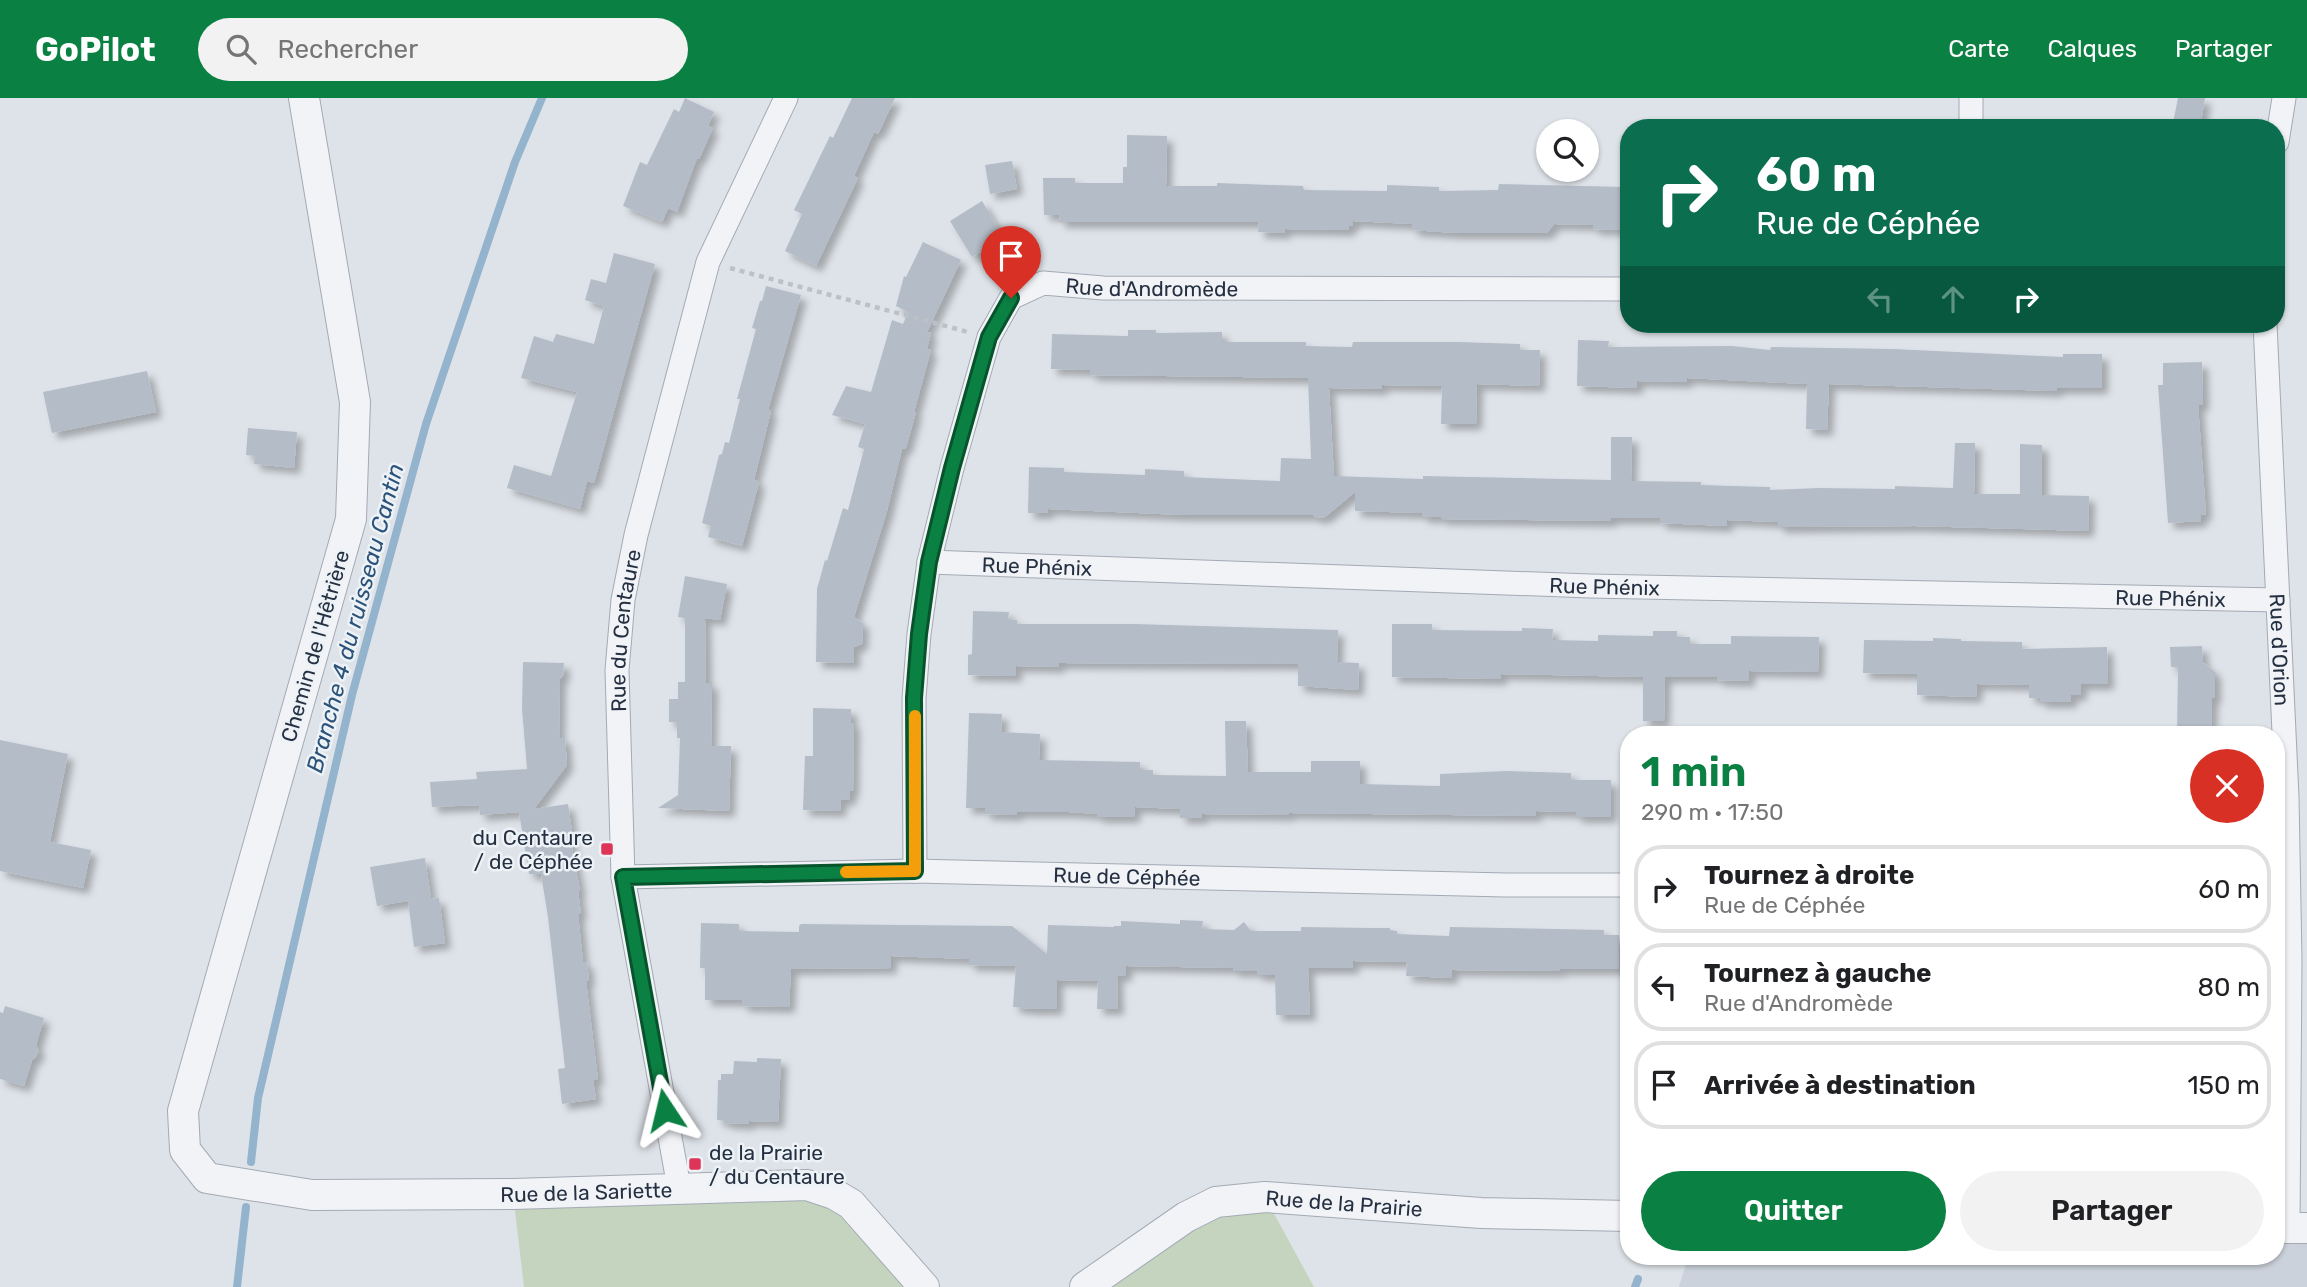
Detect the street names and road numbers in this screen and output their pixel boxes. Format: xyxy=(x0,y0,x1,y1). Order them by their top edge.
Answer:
street label: Rue d'Andromède xyxy=(1065,272,1238,301)
street label: Chemin de l'Hêtrière xyxy=(276,547,354,745)
street label: Rue du Centaure xyxy=(604,547,645,712)
street label: Rue Phénix xyxy=(981,551,1093,580)
street label: Rue Phénix xyxy=(1549,572,1660,600)
street label: Rue Phénix xyxy=(2115,584,2226,611)
street label: Rue d'Orion xyxy=(2265,593,2295,706)
street label: Rue de Céphée xyxy=(1053,862,1201,890)
street label: Rue de la Sariette xyxy=(500,1177,673,1207)
street label: Rue de la Prairie xyxy=(1265,1185,1424,1221)

